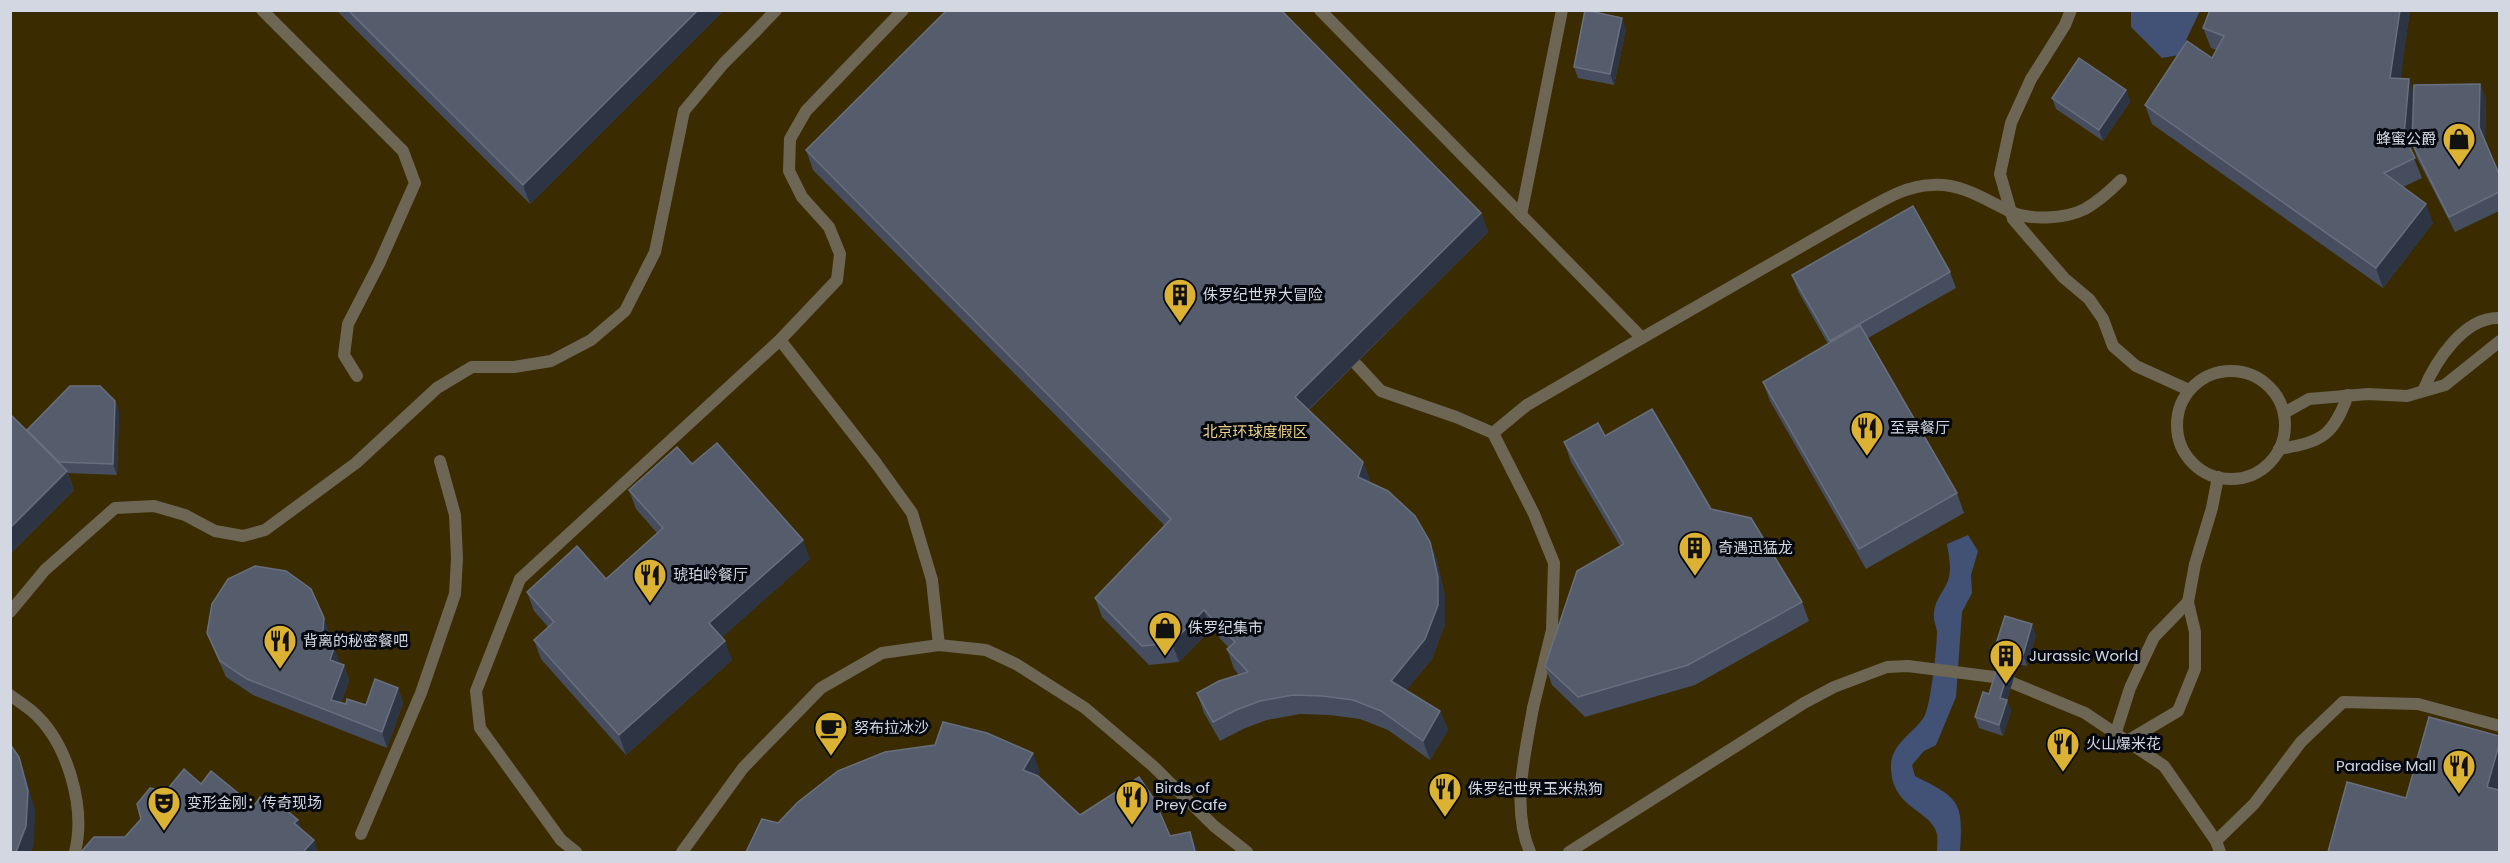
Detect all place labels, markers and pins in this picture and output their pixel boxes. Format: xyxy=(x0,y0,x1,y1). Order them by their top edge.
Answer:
shop icon: 蜂蜜公爵 xyxy=(2441,121,2477,168)
place label: 蜂蜜公爵 xyxy=(2376,128,2436,149)
building icon: 侏罗纪世界大冒险 xyxy=(1162,277,1198,324)
place label: 侏罗纪世界大冒险 xyxy=(1203,284,1323,305)
restaurant icon: 至景餐厅 xyxy=(1849,410,1885,457)
place label: 至景餐厅 xyxy=(1890,417,1950,438)
building icon: 奇遇迅猛龙 xyxy=(1677,530,1713,577)
place label: 奇遇迅猛龙 xyxy=(1718,537,1793,558)
restaurant icon: 琥珀岭餐厅 xyxy=(632,557,668,604)
place label: 琥珀岭餐厅 xyxy=(673,564,748,585)
shop icon: 侏罗纪集市 xyxy=(1147,610,1183,657)
place label: 侏罗纪集市 xyxy=(1188,617,1263,638)
restaurant icon: 背离的秘密餐吧 xyxy=(262,623,298,670)
place label: 背离的秘密餐吧 xyxy=(303,630,408,651)
building icon: Jurassic World xyxy=(1988,638,2024,685)
place label: Jurassic World xyxy=(2029,645,2138,666)
cafe icon: 努布拉冰沙 xyxy=(813,710,849,757)
place label: 努布拉冰沙 xyxy=(854,717,929,738)
restaurant icon: 火山爆米花 xyxy=(2045,726,2081,773)
place label: 火山爆米花 xyxy=(2086,733,2161,754)
restaurant icon: Paradise Mall xyxy=(2441,748,2477,795)
place label: Paradise Mall xyxy=(2336,755,2436,776)
restaurant icon: 侏罗纪世界玉米热狗 xyxy=(1427,771,1463,818)
place label: Birds of Prey Cafe xyxy=(1155,777,1227,815)
place label: 侏罗纪世界玉米热狗 xyxy=(1468,778,1603,799)
restaurant icon: Birds of Prey Cafe xyxy=(1114,779,1150,826)
theatre icon: 变形金刚：传奇现场 xyxy=(146,785,182,832)
place label: 变形金刚：传奇现场 xyxy=(187,792,322,813)

